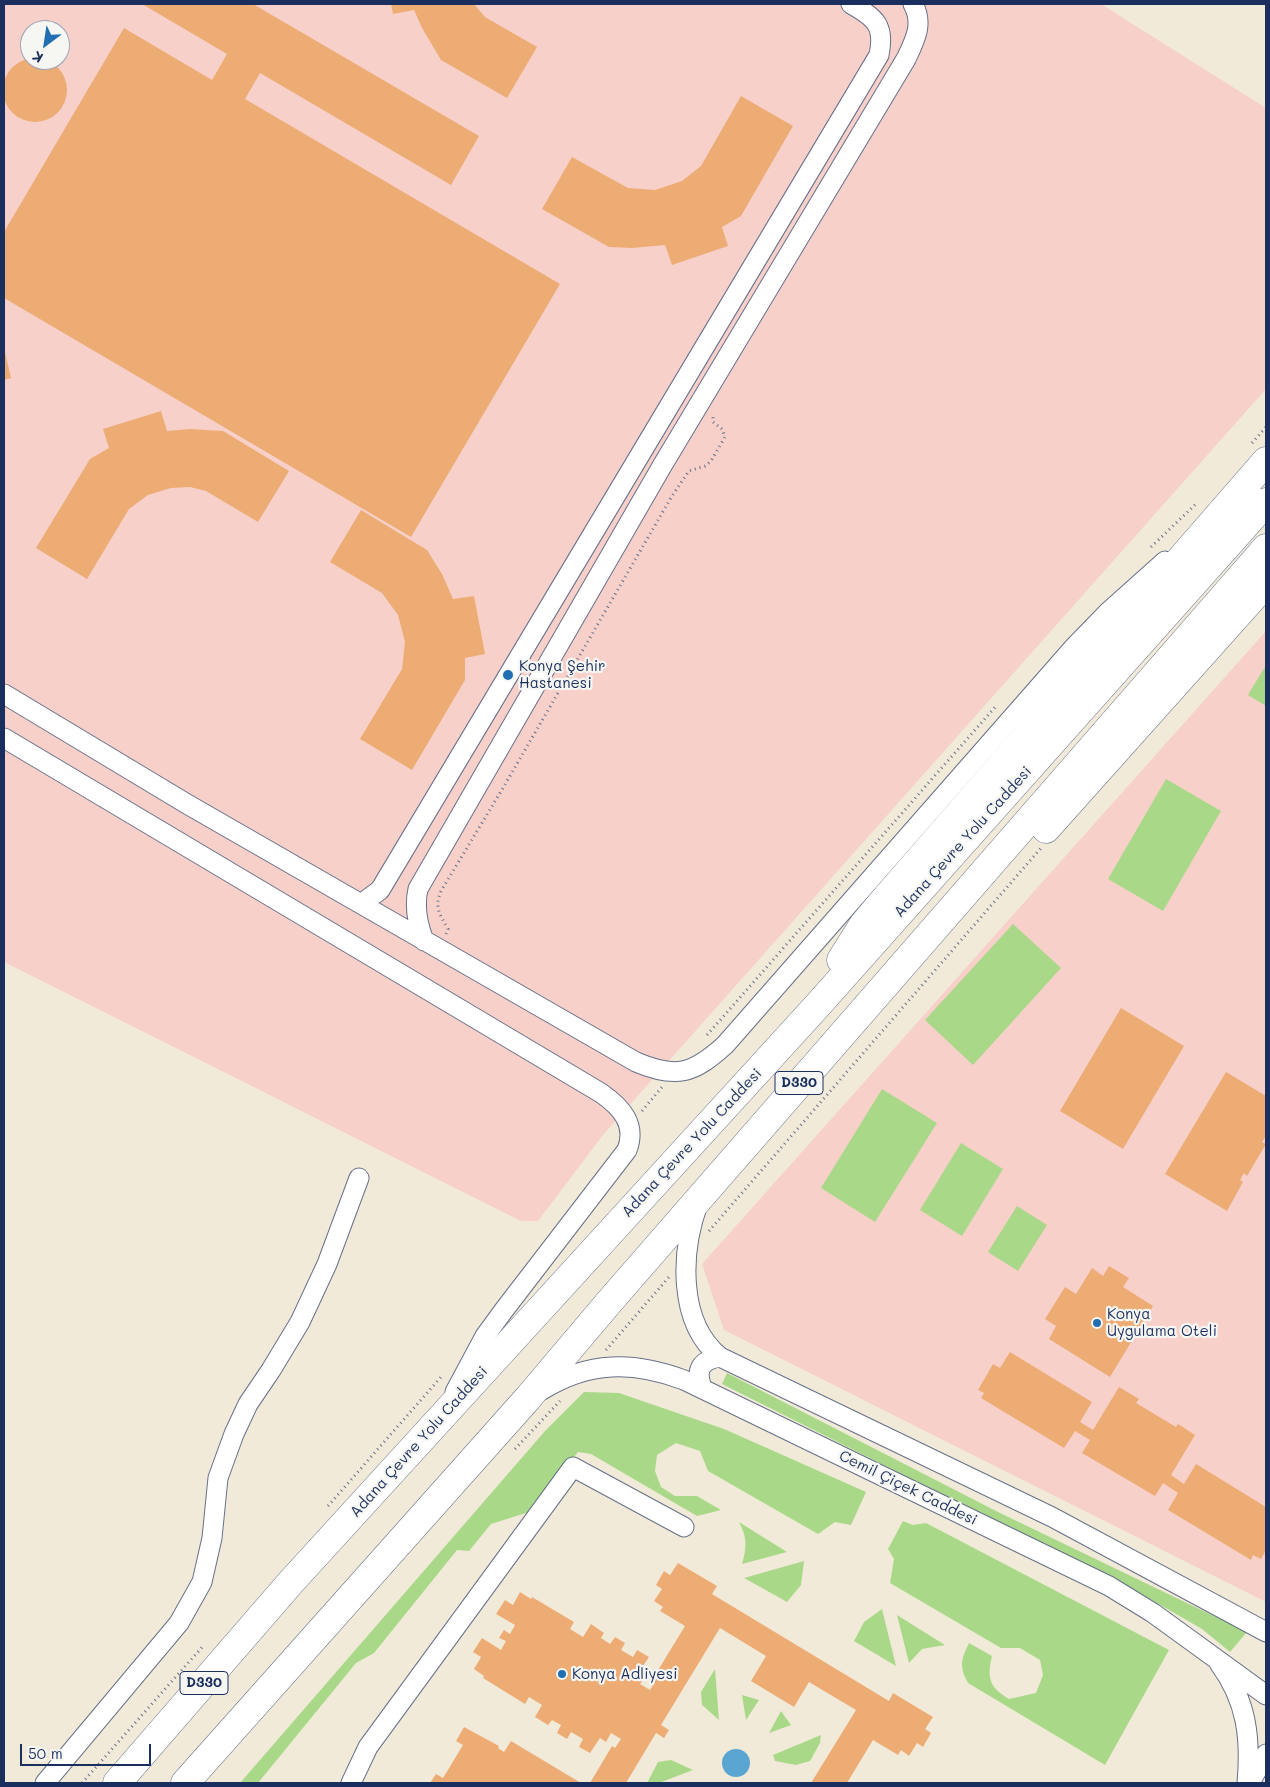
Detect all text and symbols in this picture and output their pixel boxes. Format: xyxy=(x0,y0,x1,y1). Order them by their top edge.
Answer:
north arrow xyxy=(20,20,70,70)
text: K xyxy=(29,47,46,68)
place label: Konya Şehir Hastanesi xyxy=(519,657,606,692)
marker: Konya Şehir Hastanesi xyxy=(501,668,515,682)
street label: Adana Çevre Yolu Caddesi xyxy=(890,763,1036,921)
street label: Adana Çevre Yolu Caddesi xyxy=(618,1065,766,1221)
road number: D330 xyxy=(775,1072,823,1094)
place label: Konya Uygulama Oteli xyxy=(1107,1305,1217,1340)
marker: Konya Uygulama Oteli xyxy=(1091,1317,1103,1329)
street label: Adana Çevre Yolu Caddesi xyxy=(346,1363,492,1521)
street label: Cemil Çiçek Caddesi xyxy=(836,1447,980,1529)
place label: Konya Adliyesi xyxy=(572,1665,678,1683)
marker: Konya Adliyesi xyxy=(556,1668,568,1680)
road number: D330 xyxy=(180,1672,228,1695)
scale bar xyxy=(22,1734,154,1766)
text: 50 m xyxy=(28,1743,63,1763)

